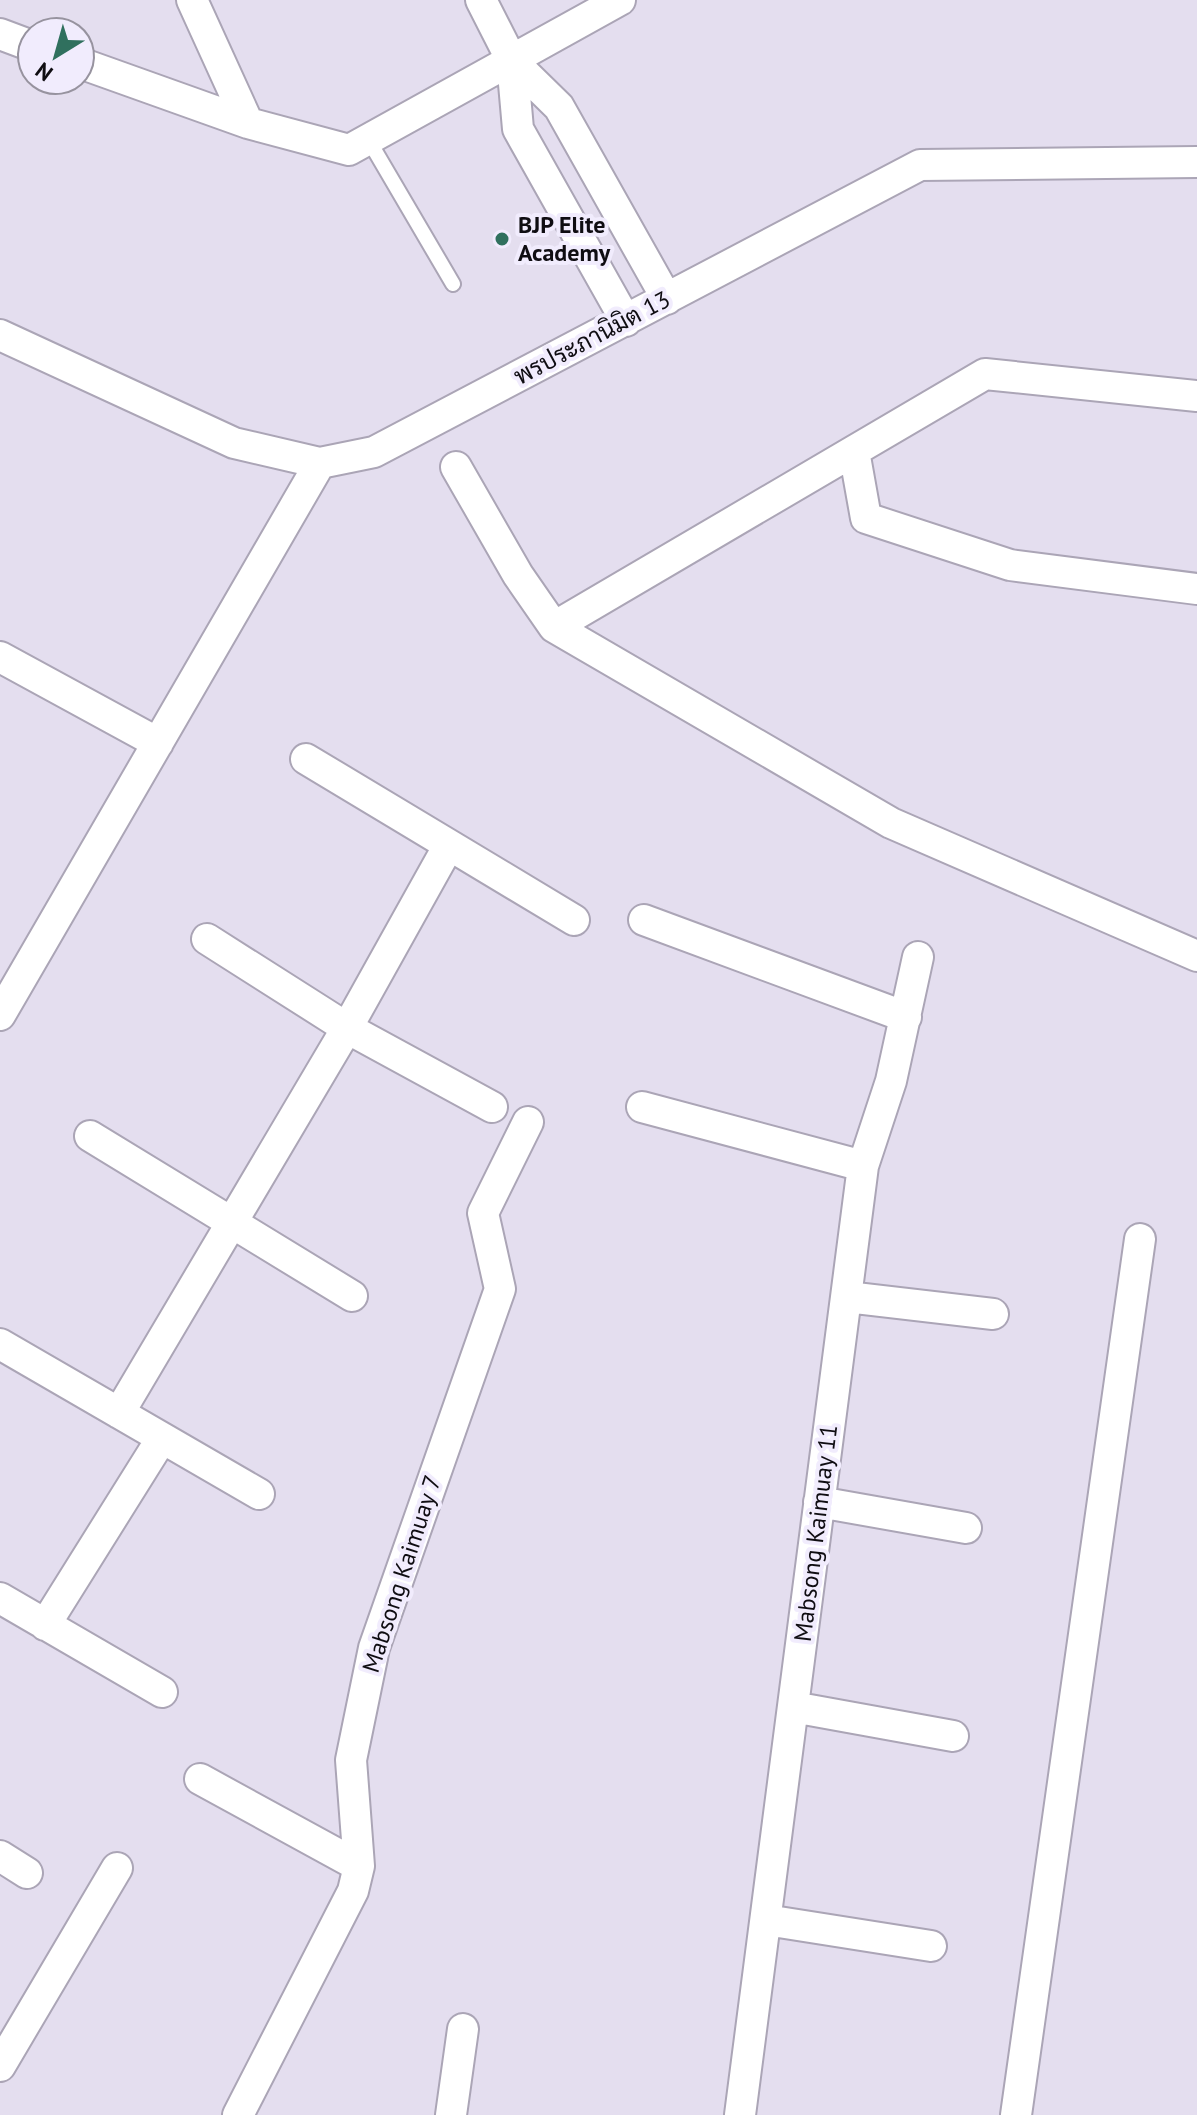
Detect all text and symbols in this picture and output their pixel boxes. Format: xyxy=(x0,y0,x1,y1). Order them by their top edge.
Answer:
north arrow xyxy=(16,16,96,96)
text: N xyxy=(30,56,58,88)
place label: BJP Elite Academy xyxy=(518,209,611,268)
marker: BJP Elite Academy xyxy=(493,230,511,248)
street label: พรประภานิมิต 13 xyxy=(508,283,675,392)
street label: Mabsong Kaimuay 11 xyxy=(787,1422,844,1643)
street label: Mabsong Kaimuay 7 xyxy=(355,1471,448,1676)

